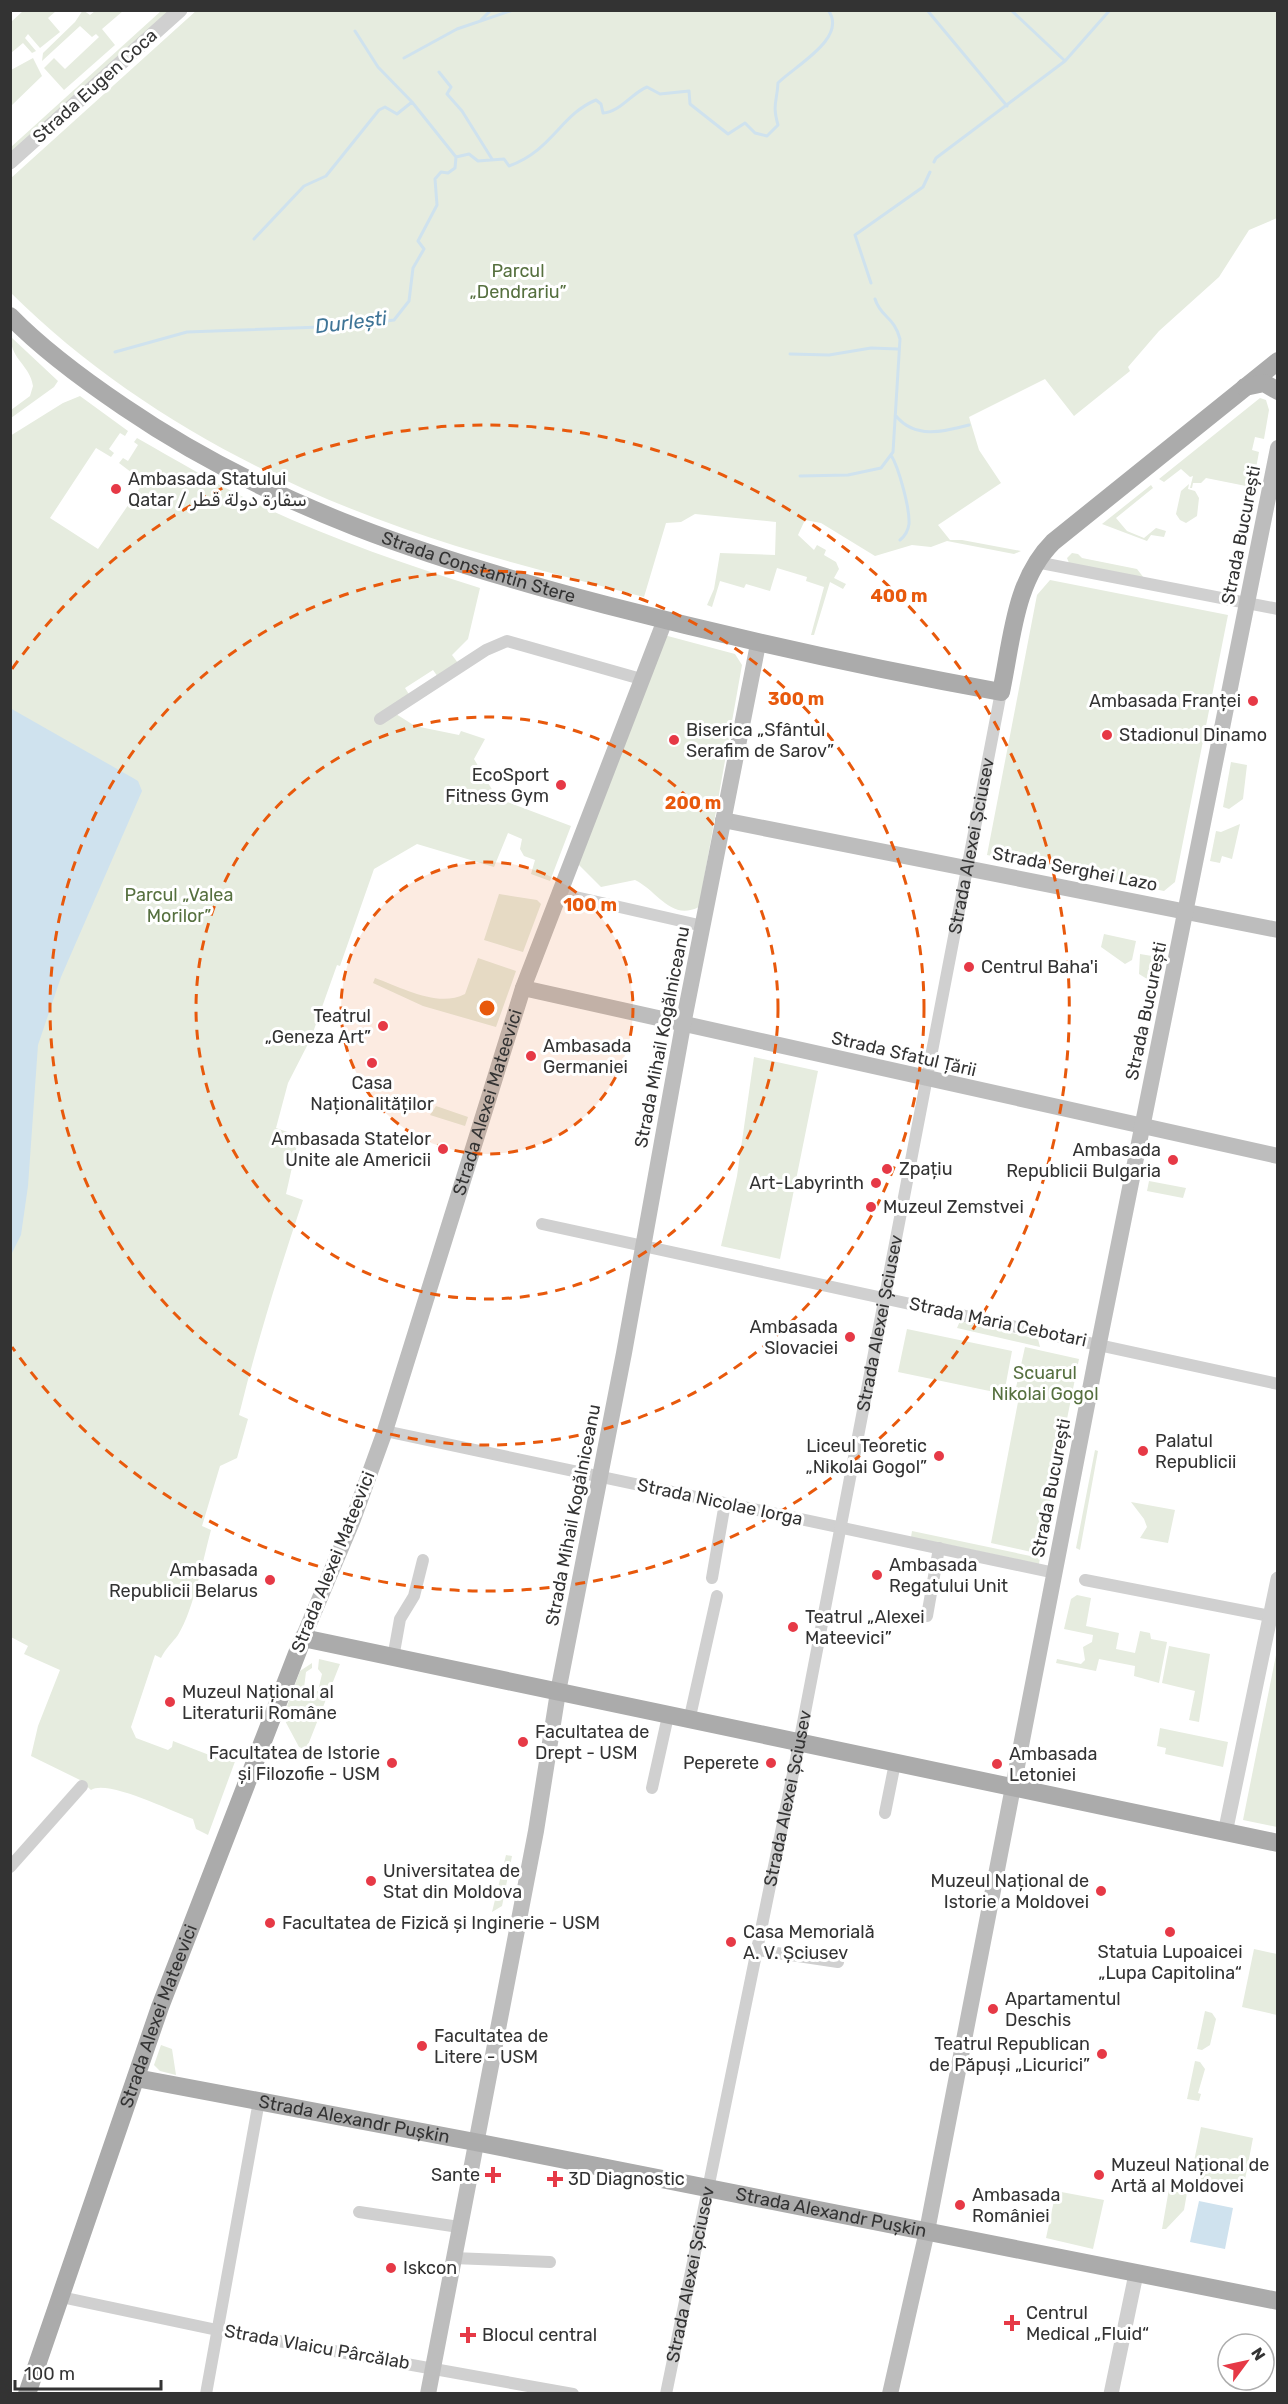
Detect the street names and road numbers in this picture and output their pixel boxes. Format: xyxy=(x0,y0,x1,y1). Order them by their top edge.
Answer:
street label: Strada Eugen Coca xyxy=(28,24,162,148)
street label: Strada București xyxy=(1217,464,1265,606)
street label: Strada Constantin Stere xyxy=(379,527,578,607)
street label: Strada Alexei Șciusev xyxy=(944,756,999,936)
street label: Strada Serghei Lazo xyxy=(991,842,1159,896)
street label: Strada Mihail Kogălniceanu xyxy=(630,924,694,1150)
street label: Strada București xyxy=(1121,940,1171,1082)
street label: Strada Alexei Mateevici xyxy=(448,1006,527,1198)
street label: Strada Sfatul Țării xyxy=(829,1027,979,1081)
street label: Strada Alexei Șciusev xyxy=(852,1233,907,1413)
street label: Strada Maria Cebotari xyxy=(907,1292,1089,1352)
street label: Strada Mihail Kogălniceanu xyxy=(541,1402,605,1628)
street label: Strada București xyxy=(1027,1417,1075,1559)
street label: Strada Alexei Mateevici xyxy=(287,1468,379,1656)
street label: Strada Nicolae Iorga xyxy=(635,1474,805,1530)
street label: Strada Alexei Șciusev xyxy=(759,1708,816,1888)
street label: Strada Alexei Mateevici xyxy=(115,1921,202,2111)
street label: Strada Alexandr Pușkin xyxy=(257,2090,452,2148)
street label: Strada Alexandr Pușkin xyxy=(734,2183,928,2242)
street label: Strada Alexei Șciusev xyxy=(662,2184,719,2365)
street label: Strada Vlaicu Pârcălab xyxy=(223,2320,411,2374)

